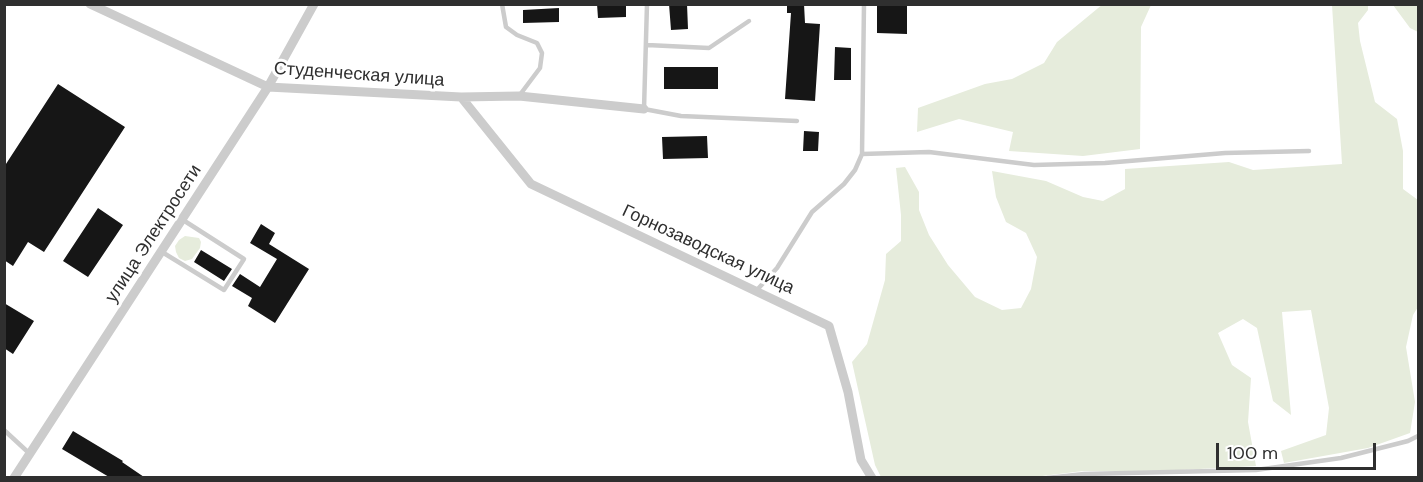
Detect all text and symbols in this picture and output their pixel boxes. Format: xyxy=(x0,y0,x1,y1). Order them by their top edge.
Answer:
street label: Студенческая улица xyxy=(273,58,445,92)
street label: улица Электросети xyxy=(101,161,207,307)
street label: Горнозаводская улица xyxy=(619,201,797,299)
scale bar xyxy=(1219,431,1380,469)
text: 100 m xyxy=(1227,441,1278,465)

